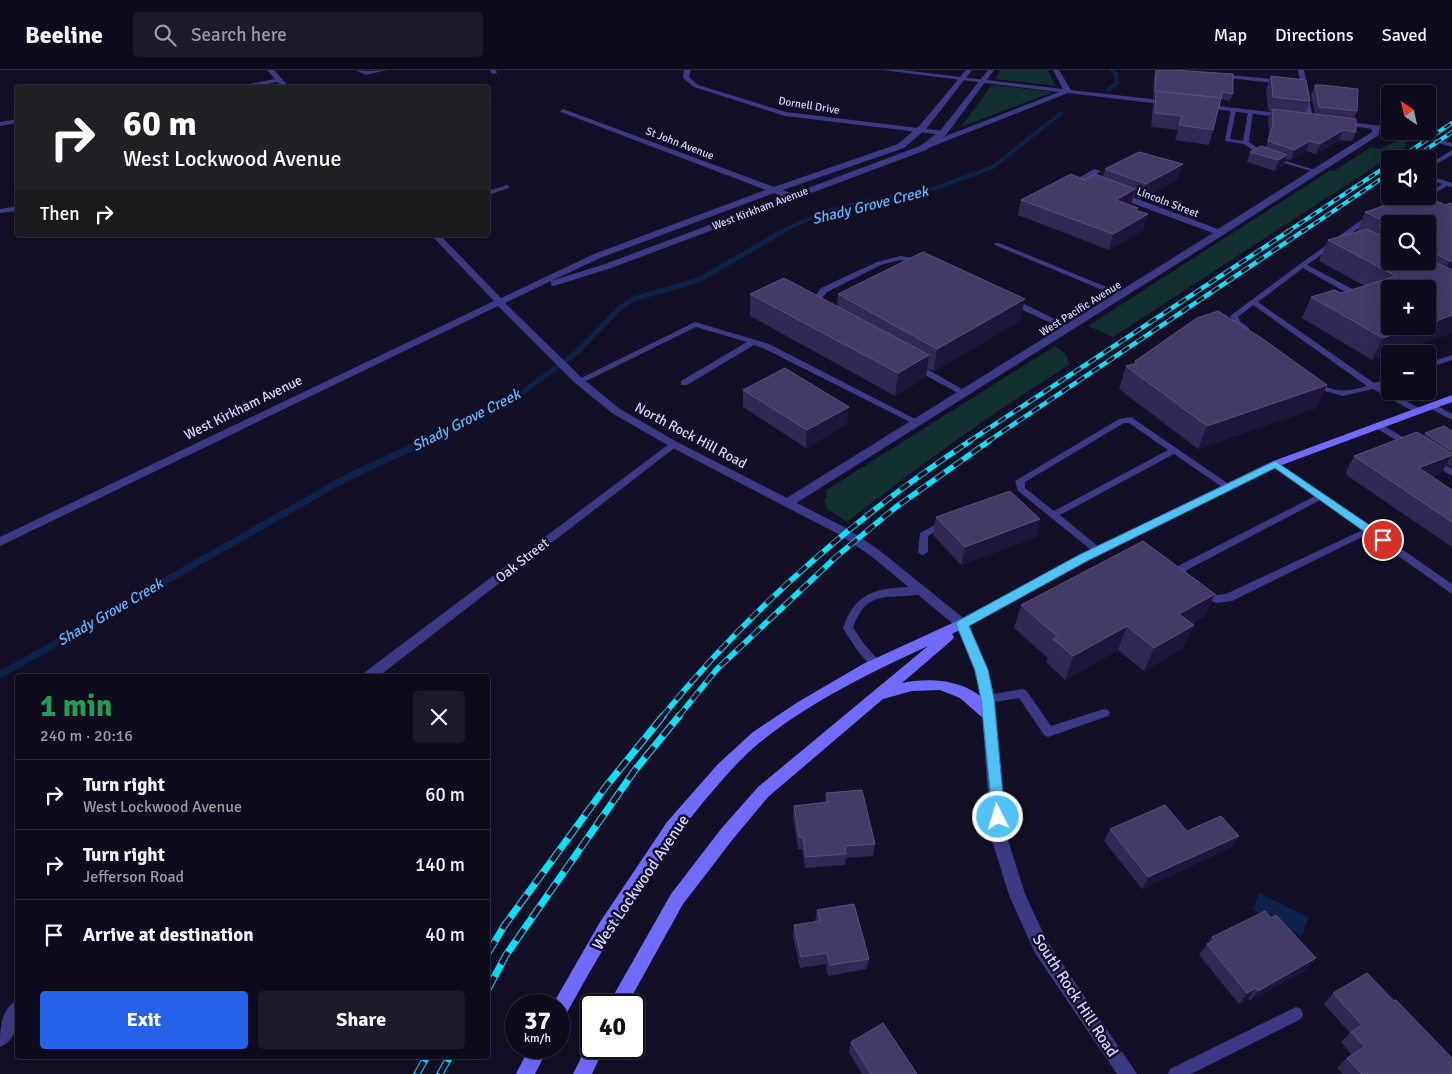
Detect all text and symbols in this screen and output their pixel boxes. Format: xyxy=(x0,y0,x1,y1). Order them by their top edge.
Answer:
search box xyxy=(133,12,483,57)
text: Beeline xyxy=(25,20,103,50)
icon: search xyxy=(151,21,179,49)
text: Search here xyxy=(191,23,287,47)
text: Map xyxy=(1214,24,1247,46)
text: Directions xyxy=(1275,24,1354,46)
text: Saved xyxy=(1382,24,1427,46)
north arrow xyxy=(1381,85,1436,140)
map controls xyxy=(1381,85,1436,400)
street label: Dornell Drive xyxy=(777,94,840,117)
text: 60 m xyxy=(123,102,197,145)
icon: right xyxy=(40,105,105,170)
street label: St John Avenue xyxy=(644,125,716,162)
text: West Lockwood Avenue xyxy=(123,145,342,172)
button: sound xyxy=(1381,150,1436,205)
water label: Shady Grove Creek xyxy=(810,182,931,228)
street label: West Kirkham Avenue xyxy=(710,184,810,233)
street label: Lincoln Street xyxy=(1135,185,1201,220)
icon: right xyxy=(90,200,118,228)
text: Then xyxy=(40,202,80,226)
button: search xyxy=(1381,215,1436,270)
street label: West Pacific Avenue xyxy=(1037,278,1123,339)
button: + xyxy=(1381,280,1436,335)
button: − xyxy=(1381,345,1436,400)
street label: West Kirkham Avenue xyxy=(181,371,305,443)
water label: Shady Grove Creek xyxy=(409,384,524,455)
street label: North Rock Hill Road xyxy=(632,399,750,472)
pin xyxy=(1362,519,1404,561)
icon: arrive xyxy=(1369,526,1397,554)
street label: Oak Street xyxy=(492,534,552,586)
water label: Shady Grove Creek xyxy=(54,574,167,650)
text: 1 min xyxy=(40,688,112,725)
button: close xyxy=(413,691,465,743)
text: 240 m · 20:16 xyxy=(40,726,133,746)
text: Turn right xyxy=(83,773,165,797)
icon: right xyxy=(40,781,68,809)
text: 60 m xyxy=(425,783,465,807)
position arrow xyxy=(971,790,1023,842)
text: West Lockwood Avenue xyxy=(83,797,242,817)
street label: West Lockwood Avenue xyxy=(588,811,694,954)
text: Turn right xyxy=(83,843,165,867)
icon: right xyxy=(40,851,68,879)
text: 140 m xyxy=(415,853,465,877)
text: Jefferson Road xyxy=(83,867,184,887)
icon: arrive xyxy=(40,921,68,949)
text: Arrive at destination xyxy=(83,923,254,947)
text: 40 m xyxy=(425,923,465,947)
street label: South Rock Hill Road xyxy=(1028,930,1122,1061)
button: Exit xyxy=(40,991,248,1049)
button: Share xyxy=(258,991,465,1049)
speed limit sign: 40 xyxy=(580,994,645,1059)
text: 37 xyxy=(524,1005,551,1036)
text: km/h xyxy=(524,1031,551,1046)

